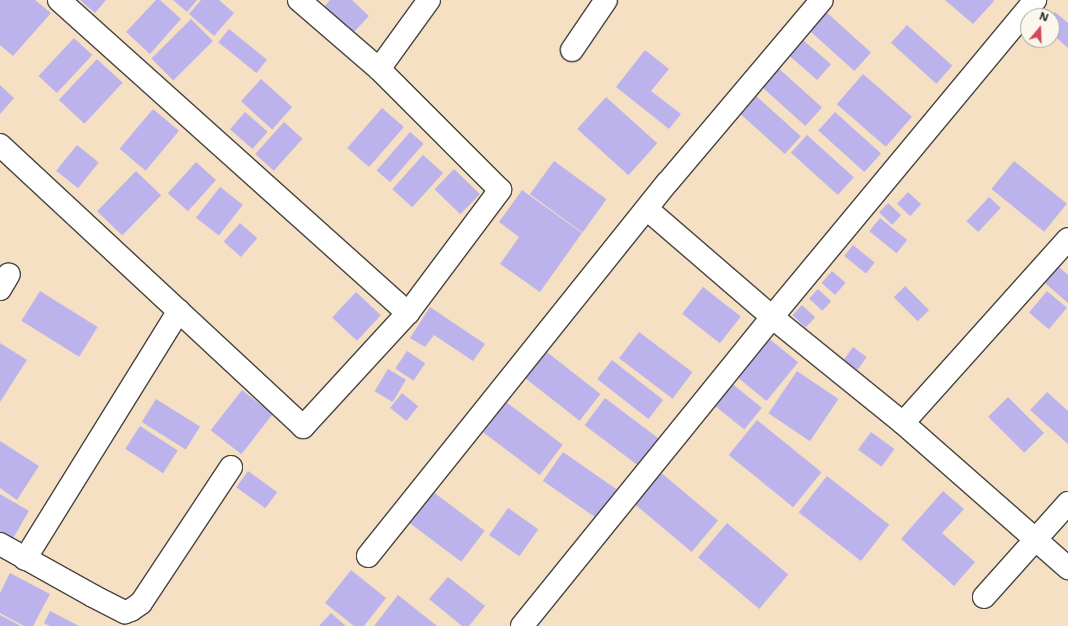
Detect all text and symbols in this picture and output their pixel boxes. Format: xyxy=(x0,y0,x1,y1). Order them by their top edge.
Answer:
north arrow xyxy=(1020,8,1060,48)
text: N xyxy=(1037,9,1050,26)

